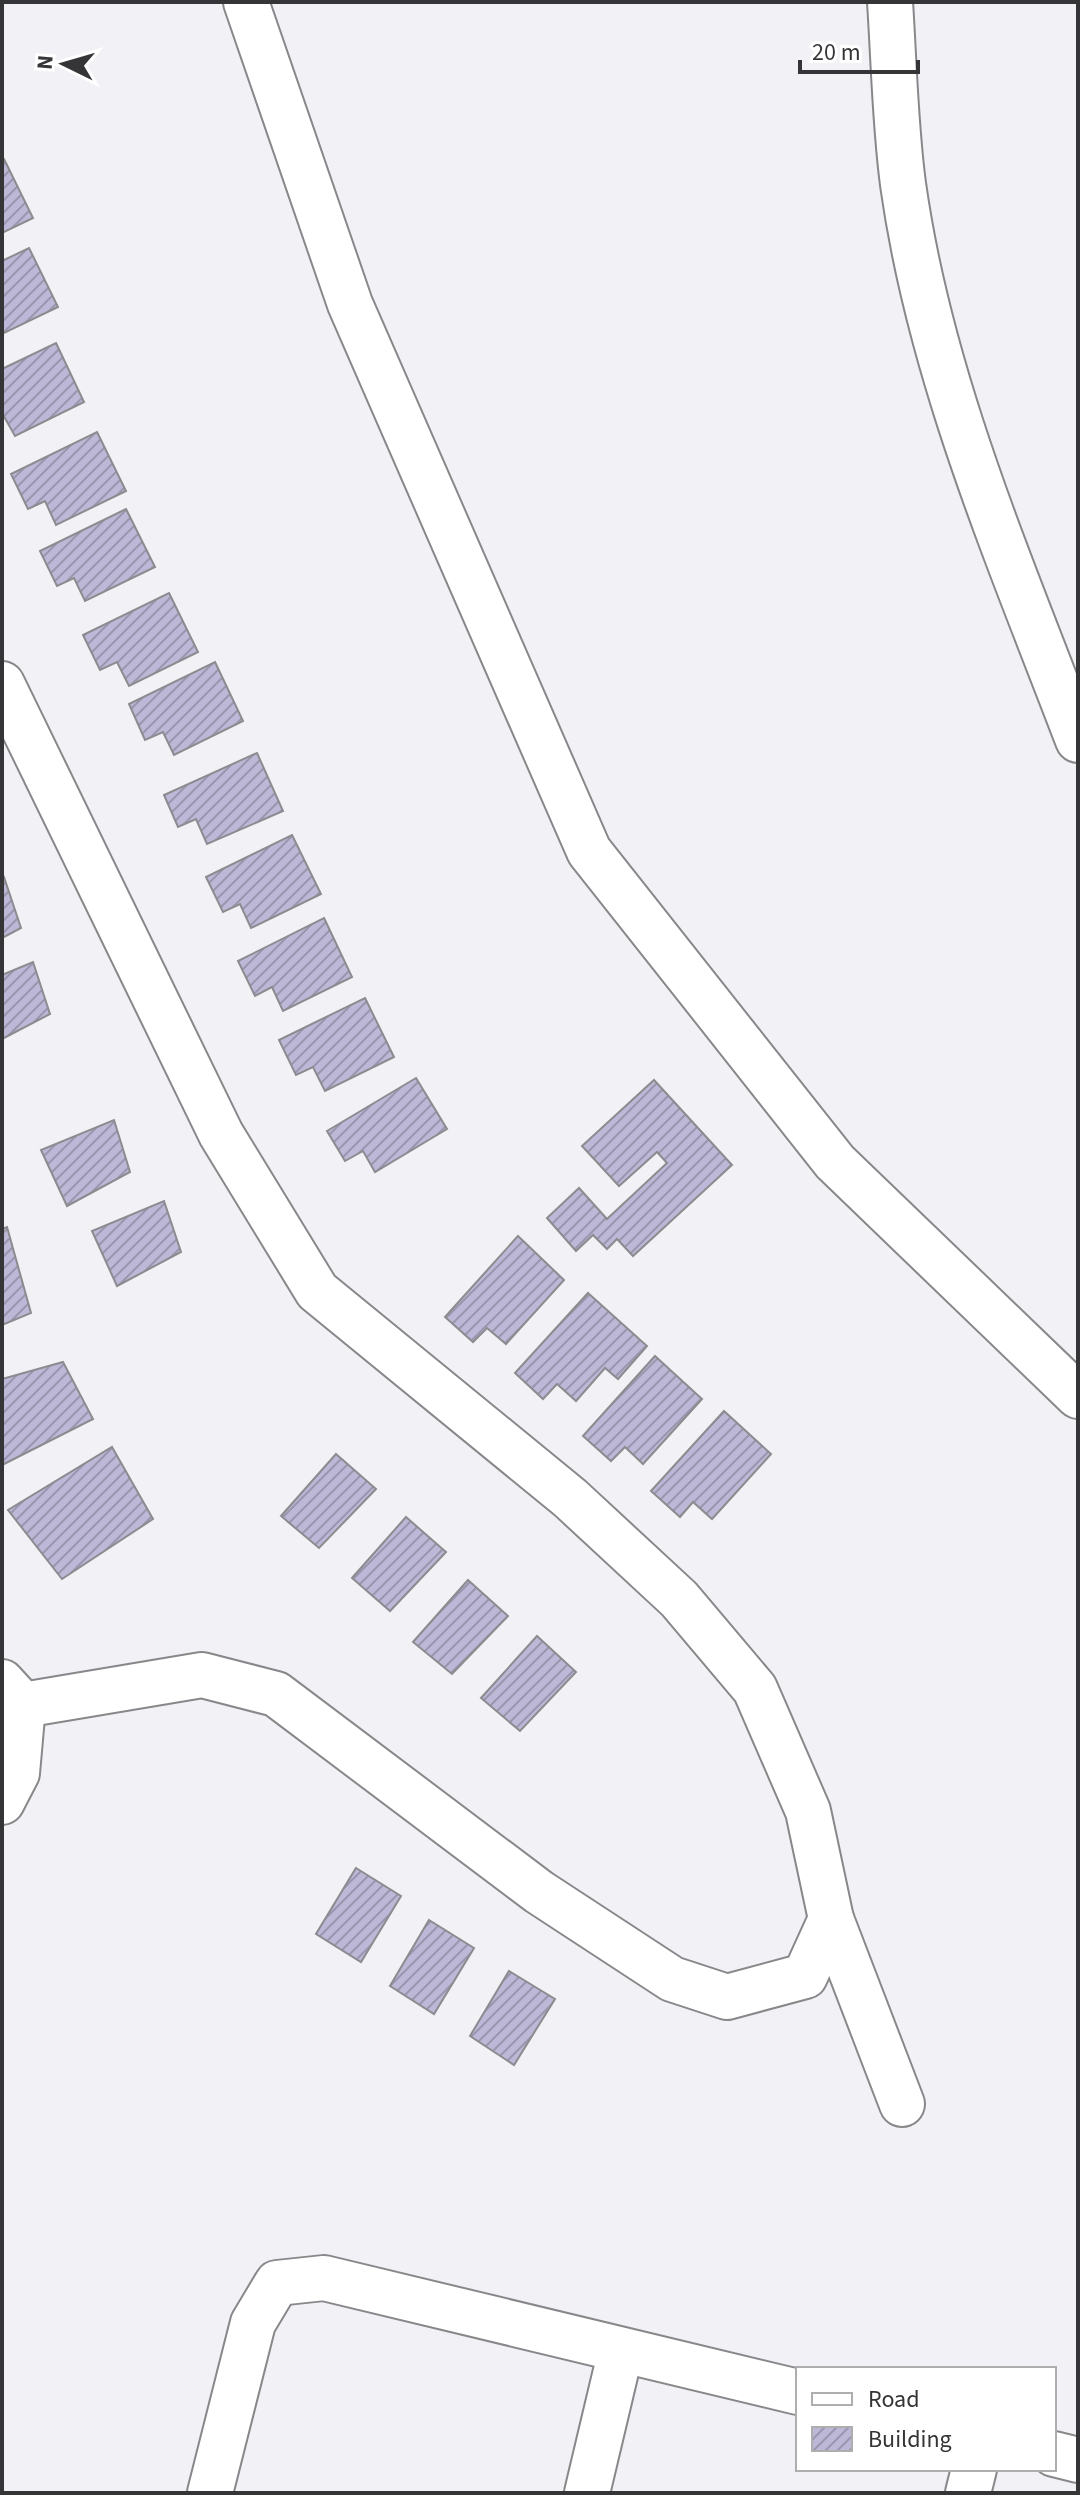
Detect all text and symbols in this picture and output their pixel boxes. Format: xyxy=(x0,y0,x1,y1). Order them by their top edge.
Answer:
north arrow xyxy=(24,24,104,104)
scale bar xyxy=(800,24,918,74)
text: 20 m xyxy=(812,35,861,70)
text: N xyxy=(28,54,62,71)
legend xyxy=(796,2367,1056,2471)
text: Road xyxy=(868,2382,920,2417)
text: Building xyxy=(868,2422,952,2457)

